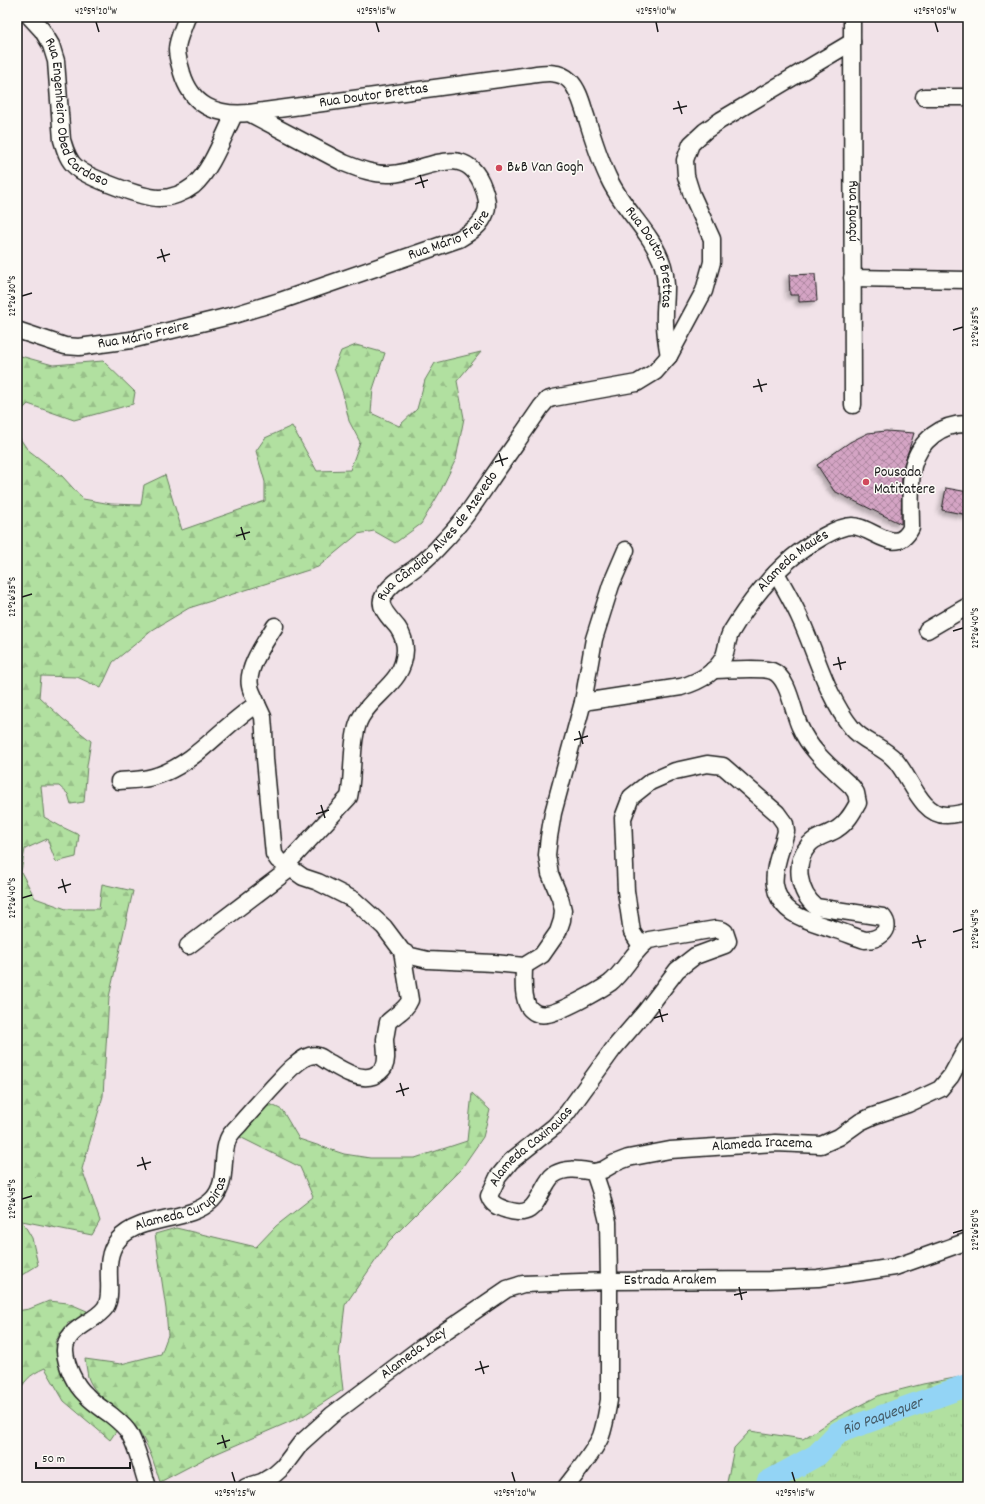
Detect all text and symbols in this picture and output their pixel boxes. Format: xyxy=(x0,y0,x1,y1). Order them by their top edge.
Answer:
text: 42°59'20"W xyxy=(75,5,117,19)
text: 42°59'15"W xyxy=(356,5,396,19)
text: 42°59'10"W xyxy=(636,5,676,19)
text: 42°59'05"W xyxy=(914,5,956,19)
street label: Rua Engenheiro Obed Cardoso xyxy=(38,34,112,194)
street label: Rua Doutor Brettas xyxy=(318,78,430,114)
place label: B&B Van Gogh xyxy=(507,157,584,179)
marker: B&B Van Gogh xyxy=(494,163,504,173)
street label: Rua Iguaçú xyxy=(841,180,864,242)
street label: Rua Doutor Brettas xyxy=(619,202,677,309)
street label: Rua Mário Freire xyxy=(405,207,497,267)
text: 22°26'30"S xyxy=(6,275,20,317)
text: 22°26'35"S xyxy=(969,307,983,347)
street label: Rua Mário Freire xyxy=(96,315,192,355)
place label: Pousada Matitatere xyxy=(874,462,935,501)
street label: Rua Cândido Alves de Azevedo xyxy=(372,467,504,605)
marker: Pousada Matitatere xyxy=(861,477,871,487)
street label: Alameda Maués xyxy=(752,524,833,597)
text: 22°26'35"S xyxy=(6,577,20,617)
text: 22°26'40"S xyxy=(969,608,983,648)
text: 22°26'40"S xyxy=(6,878,20,918)
text: 22°26'45"S xyxy=(969,909,983,949)
street label: Alameda Caxinauas xyxy=(484,1102,579,1191)
street label: Alameda Iracema xyxy=(711,1132,814,1158)
street label: Alameda Curupiras xyxy=(131,1175,234,1238)
text: 22°26'45"S xyxy=(6,1179,20,1219)
text: 22°26'50"S xyxy=(969,1209,983,1251)
street label: Estrada Arakem xyxy=(624,1269,717,1292)
street label: Alameda Jacy xyxy=(376,1321,453,1385)
water label: Rio Paquequer xyxy=(839,1390,928,1441)
scale bar xyxy=(36,1444,130,1470)
text: 50 m xyxy=(42,1451,65,1468)
text: 42°59'25"W xyxy=(214,1487,256,1501)
text: 42°59'20"W xyxy=(494,1487,536,1501)
text: 42°59'15"W xyxy=(775,1487,815,1501)

